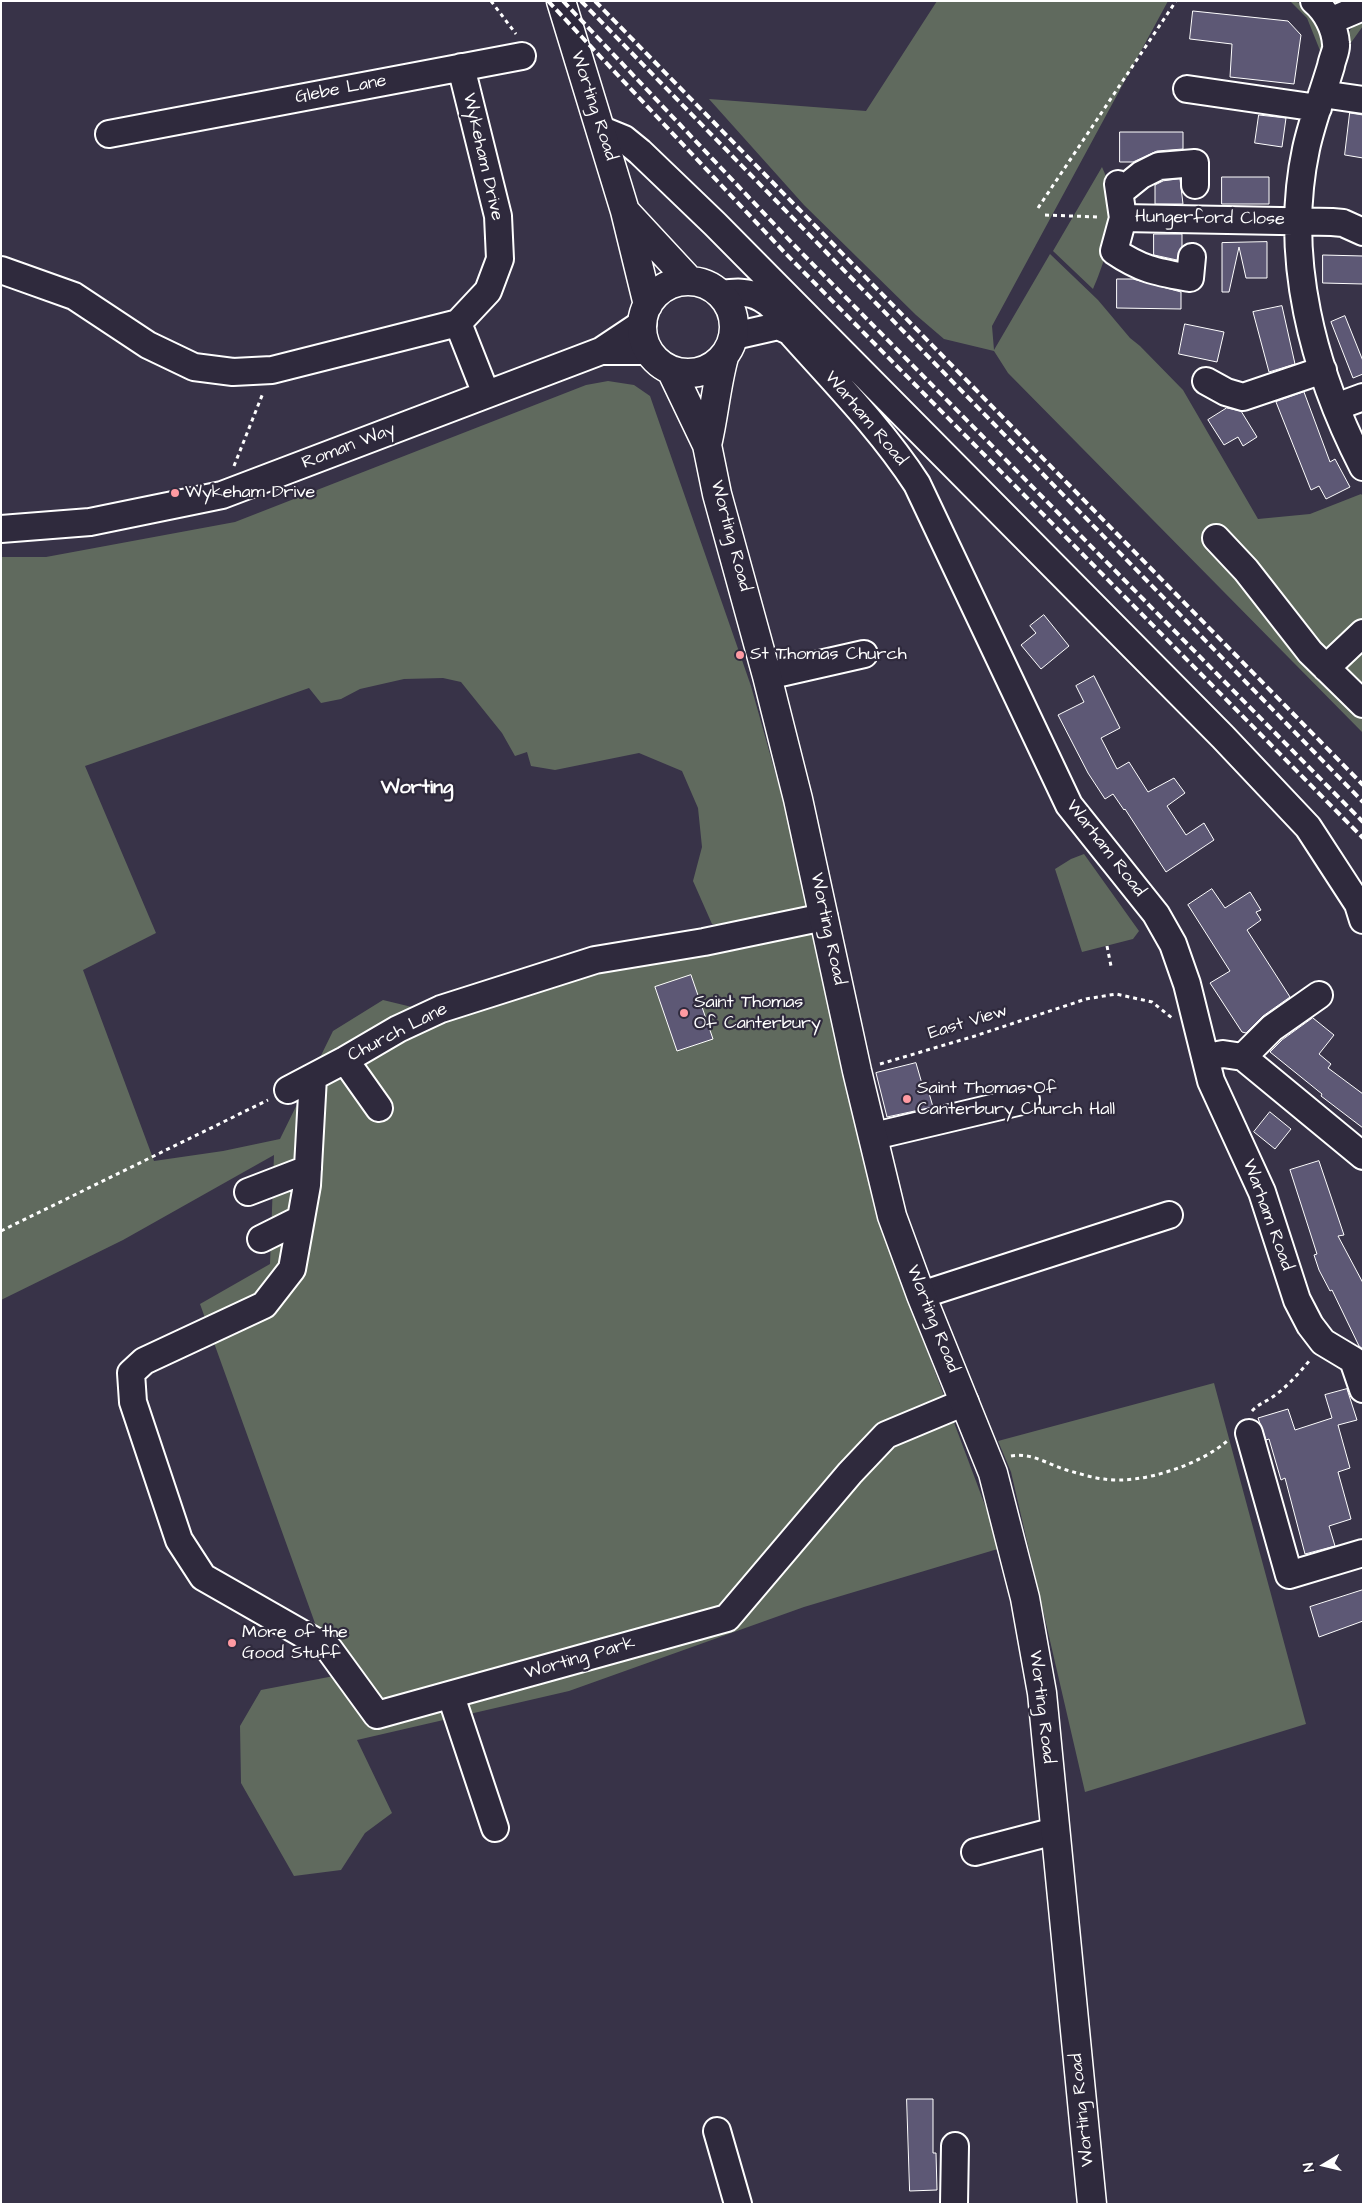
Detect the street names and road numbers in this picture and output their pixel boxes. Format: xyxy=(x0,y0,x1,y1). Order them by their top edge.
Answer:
street label: Worting Road xyxy=(565,49,621,163)
street label: Glebe Lane xyxy=(294,71,388,109)
street label: Wykeham Drive xyxy=(457,91,507,223)
street label: Hungerford Close xyxy=(1135,207,1285,231)
street label: Warham Road xyxy=(819,367,911,471)
street label: Roman Way xyxy=(299,419,399,475)
street label: Worting Road xyxy=(705,478,755,594)
street label: Warham Road xyxy=(1061,796,1149,902)
street label: Worting Road xyxy=(805,871,849,987)
street label: Church Lane xyxy=(345,999,451,1067)
street label: East View xyxy=(926,1001,1010,1045)
street label: Warham Road xyxy=(1237,1156,1297,1274)
street label: Worting Road xyxy=(901,1262,963,1376)
street label: Worting Park xyxy=(522,1633,638,1685)
street label: Worting Road xyxy=(1023,1649,1059,1765)
street label: Worting Road xyxy=(1066,2052,1100,2168)

